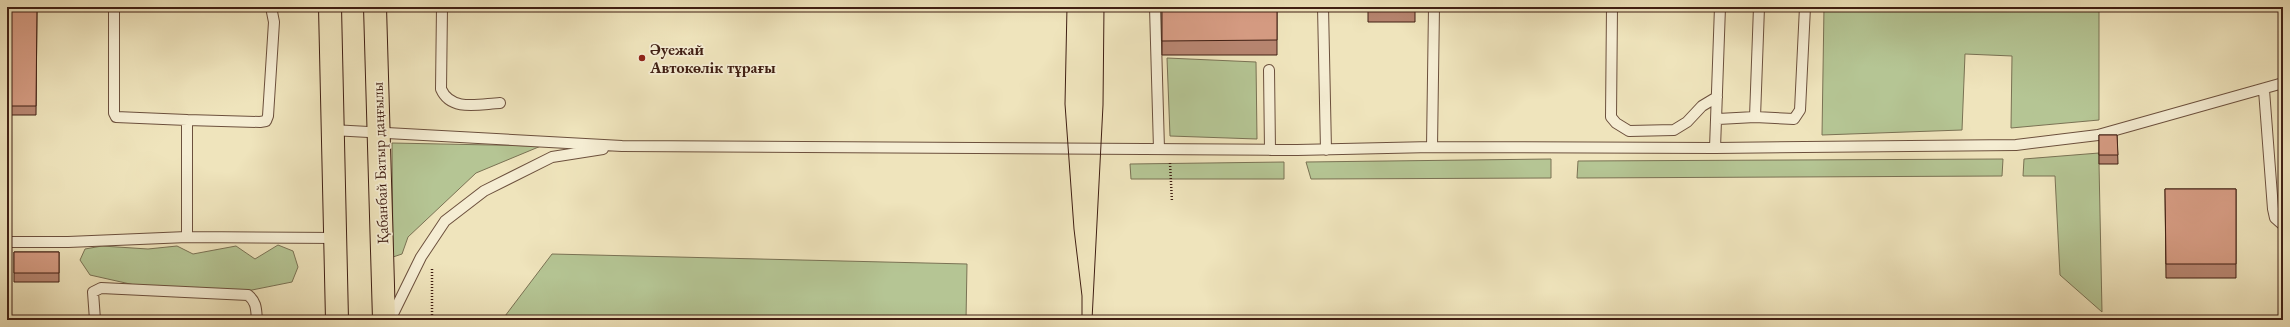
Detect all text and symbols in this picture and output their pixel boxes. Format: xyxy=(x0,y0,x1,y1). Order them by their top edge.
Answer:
place label: Әуежай Автокөлік тұрағы xyxy=(649,39,776,78)
marker: Әуежай Автокөлік тұрағы xyxy=(637,53,647,63)
street label: Қабанбай Батыр даңғылы xyxy=(367,81,393,245)

